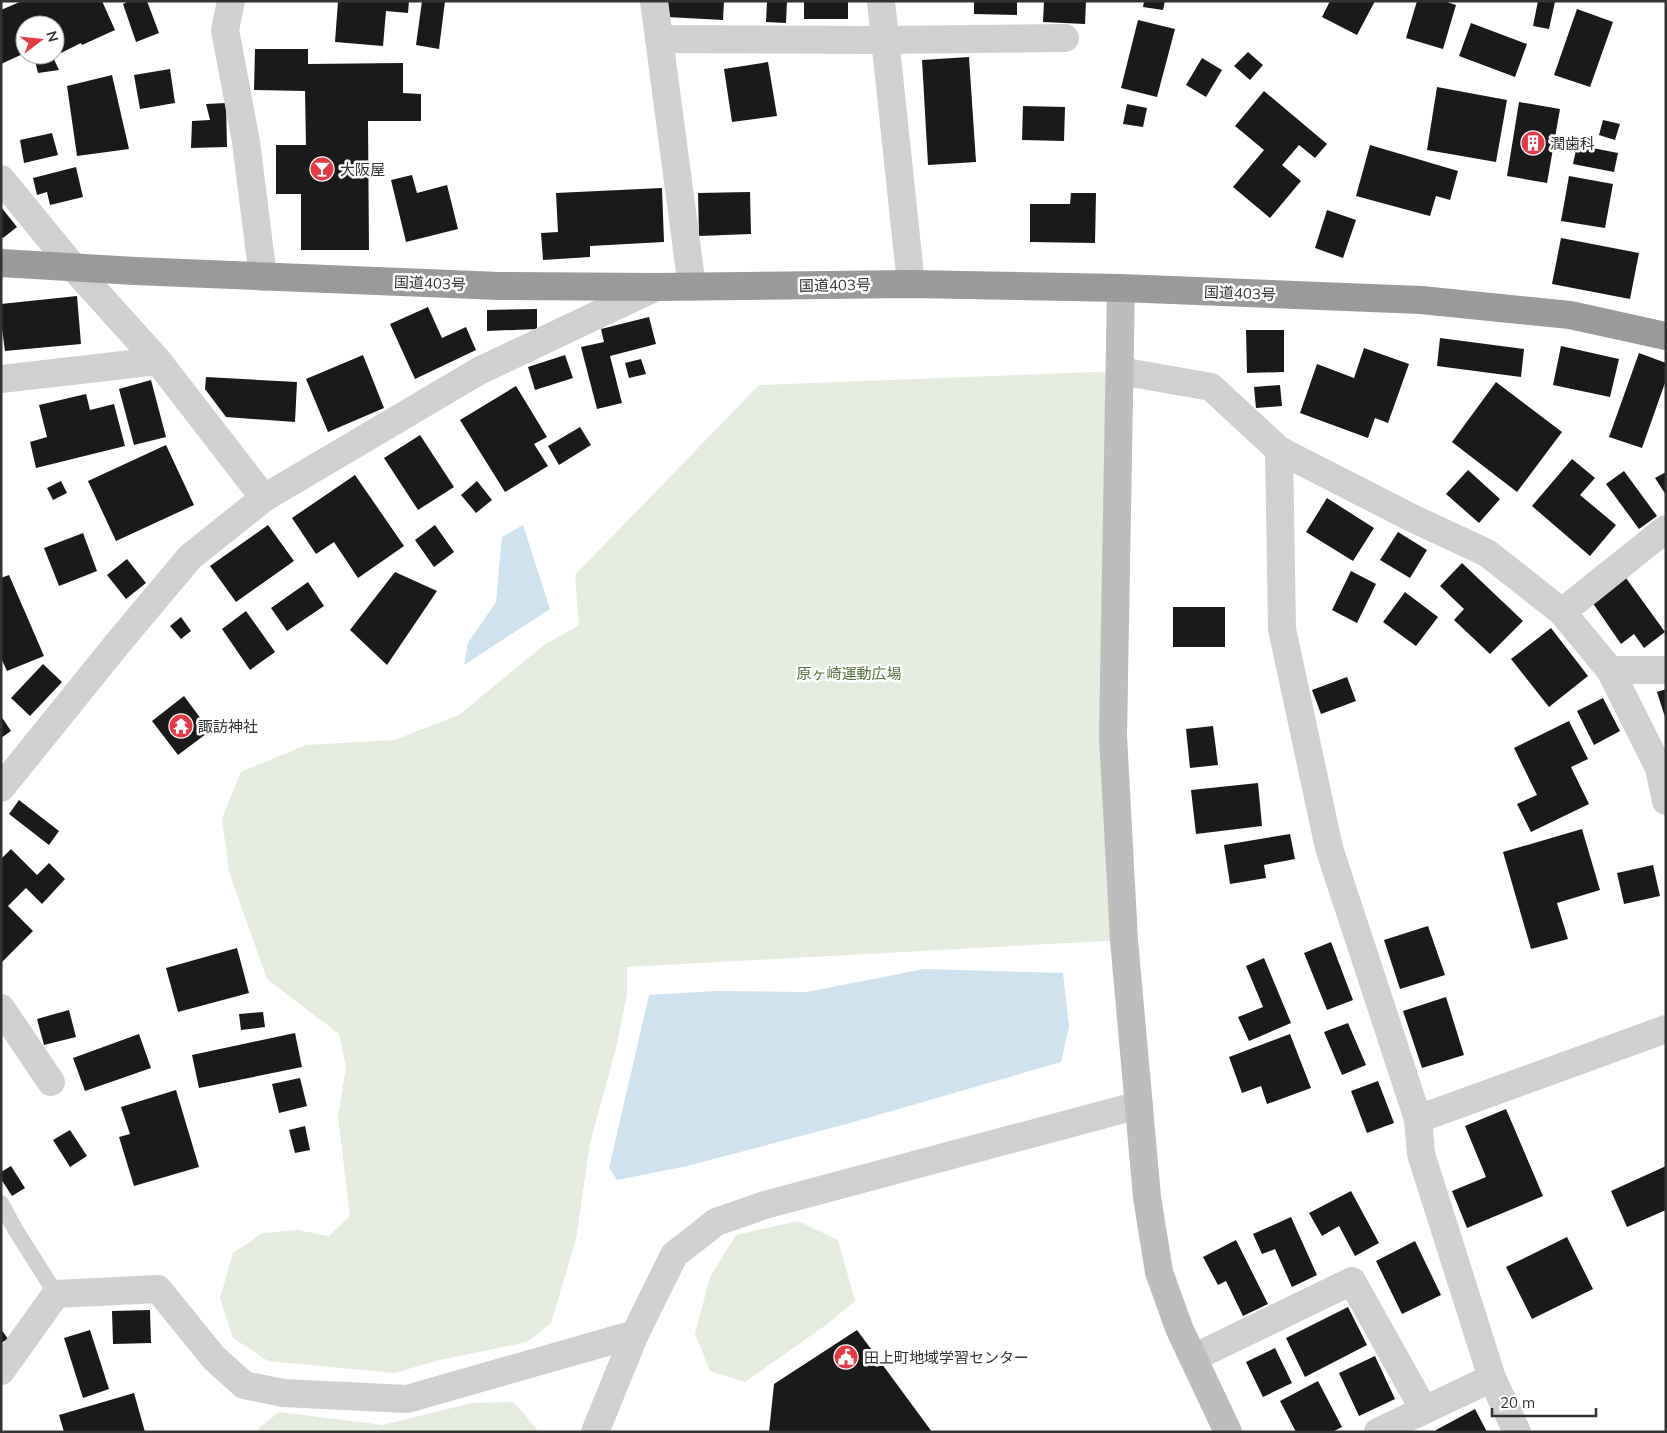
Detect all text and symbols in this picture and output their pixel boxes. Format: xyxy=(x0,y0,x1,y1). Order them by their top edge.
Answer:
north arrow xyxy=(15,15,65,65)
text: N xyxy=(42,29,63,44)
building icon: 潤歯科 xyxy=(1520,130,1546,156)
place label: 潤歯科 xyxy=(1550,134,1595,153)
bar icon: 大阪屋 xyxy=(309,156,335,182)
place label: 大阪屋 xyxy=(340,160,385,179)
street label: 国道403号 xyxy=(394,272,466,294)
street label: 国道403号 xyxy=(799,275,871,295)
street label: 国道403号 xyxy=(1204,282,1276,304)
park label: 原ヶ崎運動広場 xyxy=(796,664,902,683)
temple icon: 諏訪神社 xyxy=(168,713,194,739)
place label: 諏訪神社 xyxy=(198,717,258,736)
public building icon: 田上町地域学習センター xyxy=(833,1344,859,1370)
place label: 田上町地域学習センター xyxy=(864,1348,1029,1367)
scale bar xyxy=(1492,1386,1596,1418)
text: 20 m xyxy=(1500,1393,1535,1412)

